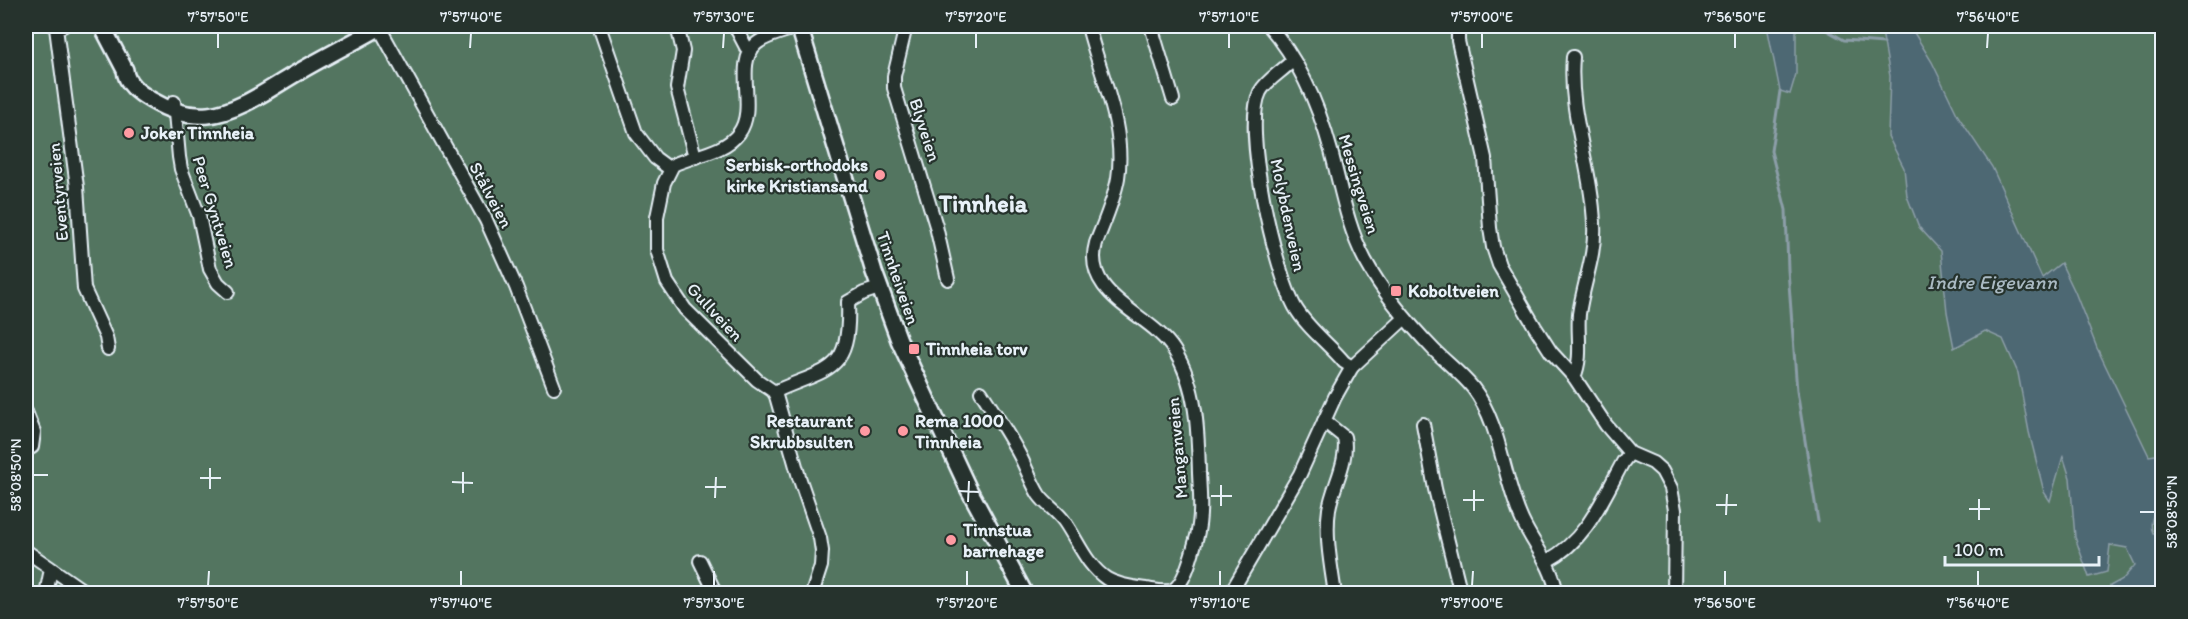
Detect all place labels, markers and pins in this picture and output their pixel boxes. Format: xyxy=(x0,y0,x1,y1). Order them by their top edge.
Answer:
place label: Joker Tinnheia xyxy=(140,122,255,144)
marker: Joker Tinnheia xyxy=(122,126,136,140)
place label: Serbisk-orthodoks kirke Kristiansand xyxy=(726,154,869,197)
marker: Serbisk-orthodoks kirke Kristiansand xyxy=(873,168,887,182)
place label: Koboltveien xyxy=(1408,280,1499,302)
marker: Koboltveien xyxy=(1389,284,1403,298)
place label: Tinnheia torv xyxy=(925,338,1028,360)
marker: Tinnheia torv xyxy=(907,342,921,356)
place label: Restaurant Skrubbsulten xyxy=(750,410,853,453)
place label: Rema 1000 Tinnheia xyxy=(914,410,1004,453)
marker: Restaurant Skrubbsulten xyxy=(858,424,872,438)
marker: Rema 1000 Tinnheia xyxy=(896,424,910,438)
place label: Tinnstua barnehage xyxy=(962,519,1044,562)
marker: Tinnstua barnehage xyxy=(944,533,958,547)

